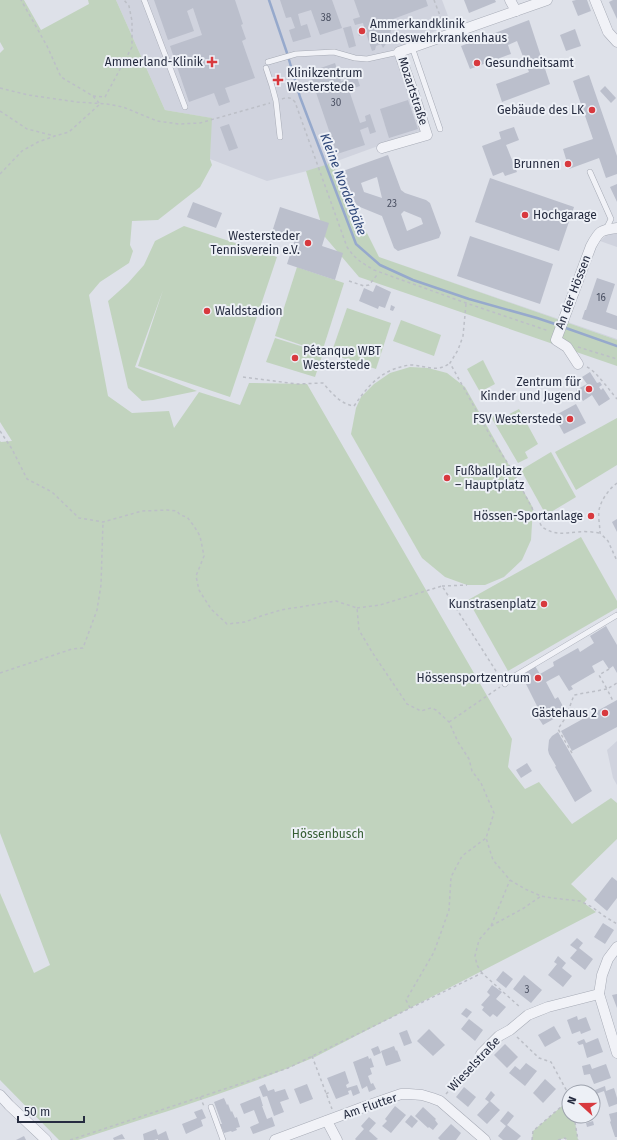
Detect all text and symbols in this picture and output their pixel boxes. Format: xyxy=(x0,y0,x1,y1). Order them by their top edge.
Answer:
house number: 38 xyxy=(321,12,332,24)
place label: Ammerkandklinik Bundeswehrkrankenhaus xyxy=(370,17,507,45)
marker: Ammerkandklinik Bundeswehrkrankenhaus xyxy=(357,26,367,36)
place label: Ammerland-Klinik xyxy=(105,55,204,69)
street label: Mozartstraße xyxy=(395,55,431,127)
marker: Ammerland-Klinik xyxy=(206,56,218,68)
place label: Gesundheitsamt xyxy=(485,56,574,70)
marker: Gesundheitsamt xyxy=(472,58,482,68)
place label: Klinikzentrum Westerstede xyxy=(287,66,363,94)
marker: Klinikzentrum Westerstede xyxy=(272,74,284,86)
house number: 30 xyxy=(331,97,342,109)
place label: Gebäude des LK xyxy=(497,103,585,117)
marker: Gebäude des LK xyxy=(587,105,597,115)
water label: Kleine Norderbäke xyxy=(317,131,370,238)
place label: Brunnen xyxy=(513,157,560,171)
marker: Brunnen xyxy=(563,159,573,169)
house number: 23 xyxy=(387,198,397,210)
place label: Hochgarage xyxy=(533,208,597,222)
marker: Hochgarage xyxy=(520,210,530,220)
place label: Westersteder Tennisverein e.V. xyxy=(211,229,300,257)
marker: Westersteder Tennisverein e.V. xyxy=(303,238,313,248)
street label: An der Hössen xyxy=(552,253,594,331)
house number: 16 xyxy=(596,292,606,304)
place label: Waldstadion xyxy=(215,304,283,318)
marker: Waldstadion xyxy=(202,306,212,316)
place label: Pétanque WBT Westerstede xyxy=(303,344,382,372)
marker: Pétanque WBT Westerstede xyxy=(290,353,300,363)
place label: Zentrum für Kinder und Jugend xyxy=(480,375,581,403)
marker: Zentrum für Kinder und Jugend xyxy=(584,384,594,394)
place label: FSV Westerstede xyxy=(473,412,562,426)
marker: FSV Westerstede xyxy=(565,414,575,424)
place label: Fußballplatz – Hauptplatz xyxy=(455,464,524,492)
marker: Fußballplatz – Hauptplatz xyxy=(442,473,452,483)
place label: Hössen-Sportanlage xyxy=(473,509,583,523)
marker: Hössen-Sportanlage xyxy=(586,511,596,521)
place label: Kunstrasenplatz xyxy=(449,597,536,611)
marker: Kunstrasenplatz xyxy=(539,599,549,609)
place label: Hössensportzentrum xyxy=(417,671,530,685)
marker: Hössensportzentrum xyxy=(533,673,543,683)
place label: Gästehaus 2 xyxy=(531,706,597,720)
marker: Gästehaus 2 xyxy=(600,708,610,718)
park label: Hössenbusch xyxy=(292,827,364,841)
house number: 3 xyxy=(525,984,530,996)
street label: Wieselstraße xyxy=(445,1034,503,1094)
north arrow xyxy=(561,1084,601,1124)
street label: Am Flutter xyxy=(341,1090,399,1122)
text: N xyxy=(565,1095,580,1106)
scale bar xyxy=(18,1098,84,1124)
text: 50 m xyxy=(24,1105,50,1119)

